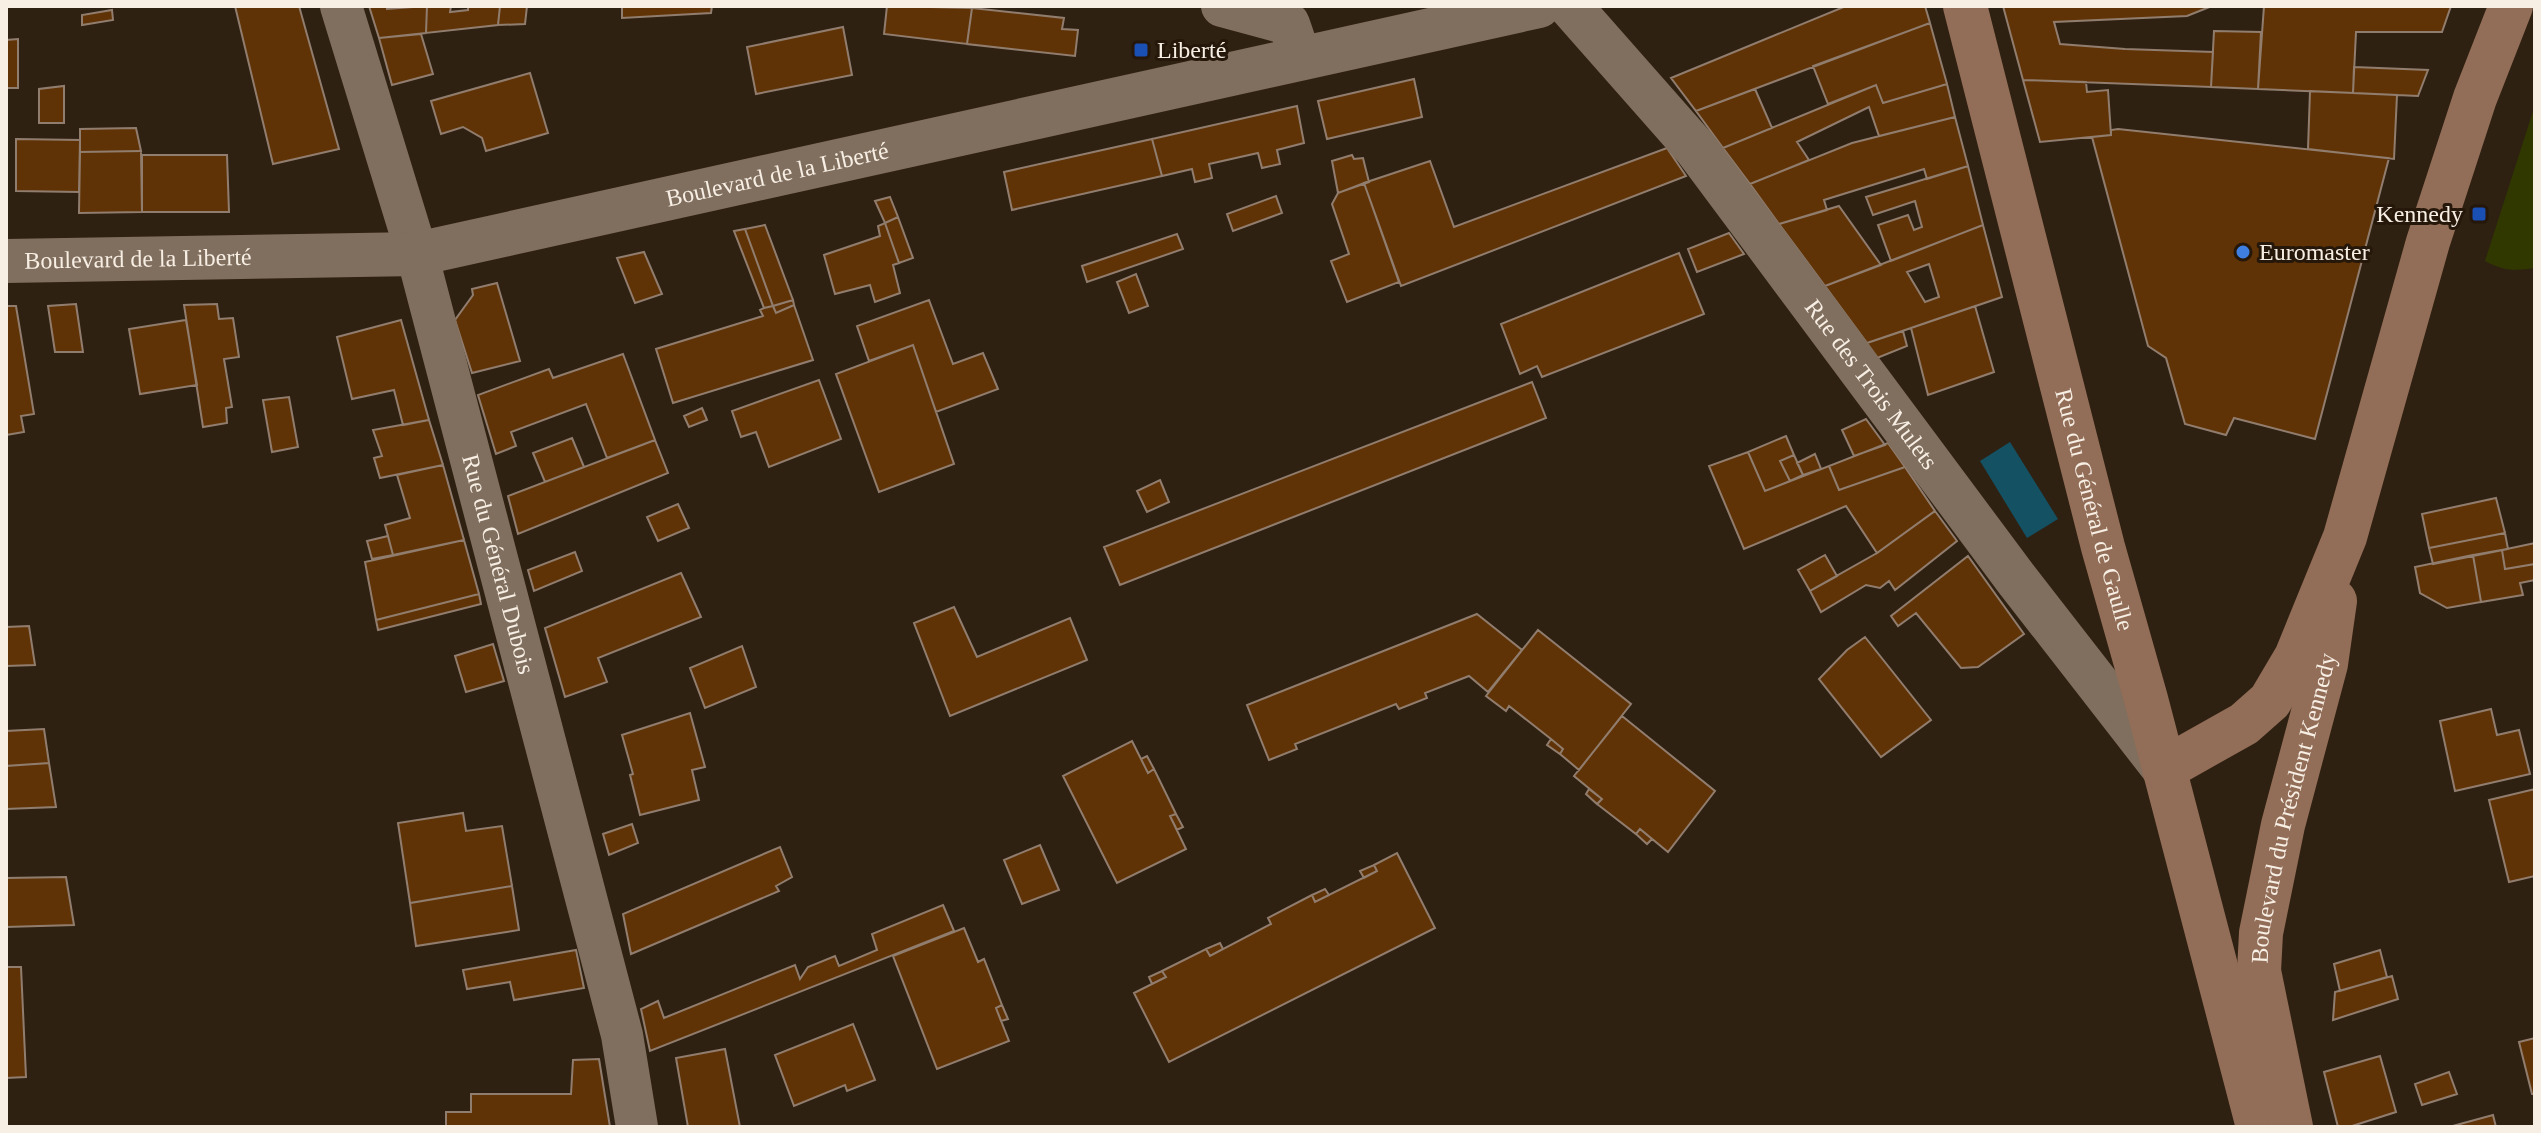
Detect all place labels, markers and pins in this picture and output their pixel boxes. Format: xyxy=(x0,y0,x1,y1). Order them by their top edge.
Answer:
place label: Liberté xyxy=(1157,37,1226,63)
marker: Liberté xyxy=(1132,41,1150,59)
place label: Kennedy xyxy=(2376,201,2463,227)
marker: Kennedy xyxy=(2470,205,2488,223)
place label: Euromaster xyxy=(2259,239,2370,265)
marker: Euromaster xyxy=(2234,243,2252,261)

